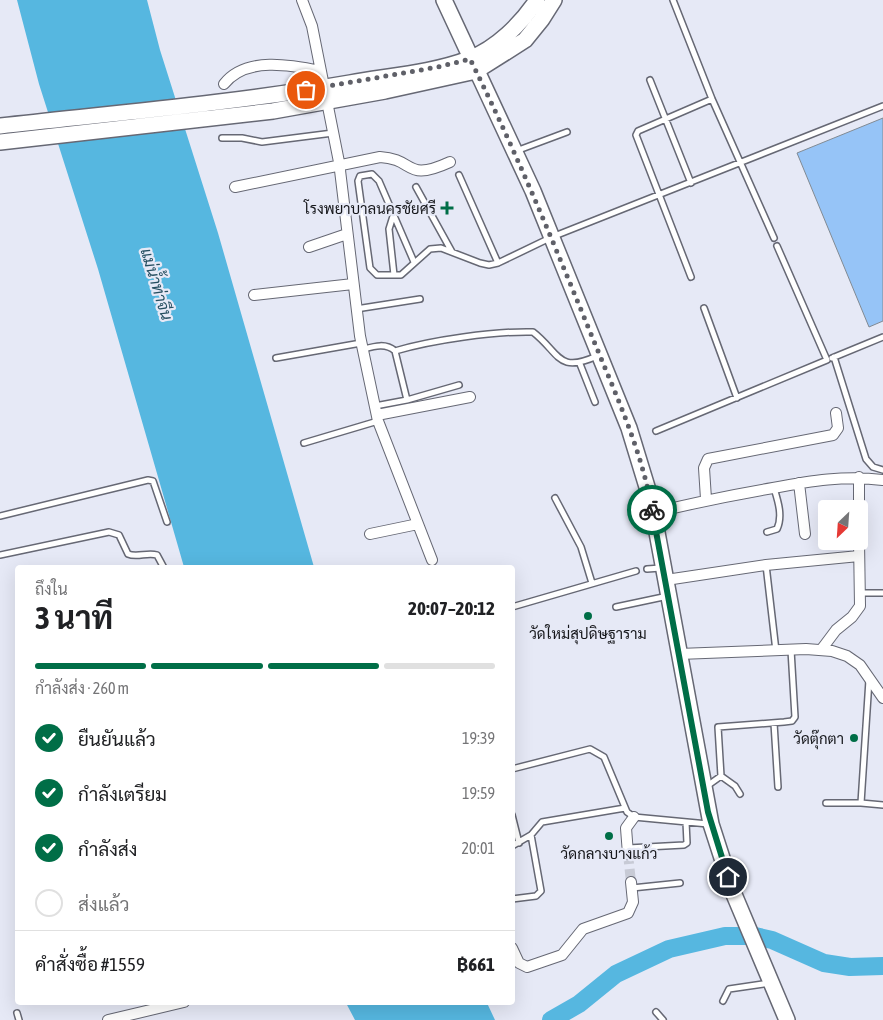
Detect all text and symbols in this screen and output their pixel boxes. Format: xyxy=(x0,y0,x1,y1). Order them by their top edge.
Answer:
pin xyxy=(285,69,327,111)
icon: bag xyxy=(292,76,320,104)
place label: โรงพยาบาลนครชัยศรี xyxy=(303,199,436,217)
marker: โรงพยาบาลนครชัยศรี xyxy=(440,201,454,215)
water label: แม่น้ำท่าจีน xyxy=(138,244,181,322)
courier xyxy=(627,485,677,535)
icon: bike xyxy=(638,496,666,524)
north arrow xyxy=(818,500,868,550)
map controls xyxy=(818,500,868,550)
text: ถึงใน xyxy=(35,580,68,598)
text: 20:07–20:12 xyxy=(408,597,495,619)
text: 3 นาที xyxy=(35,599,113,636)
marker: วัดใหม่สุปดิษฐาราม xyxy=(582,610,594,622)
place label: วัดใหม่สุปดิษฐาราม xyxy=(529,624,647,645)
text: กำลังส่ง · 260 m xyxy=(35,679,129,697)
icon: check xyxy=(35,724,63,752)
text: ยืนยันแล้ว xyxy=(78,728,156,750)
text: 19:39 xyxy=(462,729,495,747)
place label: วัดตุ๊กตา xyxy=(793,729,844,750)
marker: วัดตุ๊กตา xyxy=(848,732,860,744)
icon: check xyxy=(35,779,63,807)
text: กำลังเตรียม xyxy=(78,783,167,805)
text: 19:59 xyxy=(462,784,495,802)
marker: วัดกลางบางแก้ว xyxy=(603,830,615,842)
icon: check xyxy=(35,834,63,862)
text: กำลังส่ง xyxy=(78,838,137,860)
text: 20:01 xyxy=(461,839,495,857)
place label: วัดกลางบางแก้ว xyxy=(561,844,657,862)
pin xyxy=(707,856,749,898)
icon: home xyxy=(714,863,742,891)
text: ส่งแล้ว xyxy=(78,893,129,915)
text: คำสั่งซื้อ #1559 xyxy=(35,953,145,975)
text: ฿661 xyxy=(457,953,495,975)

